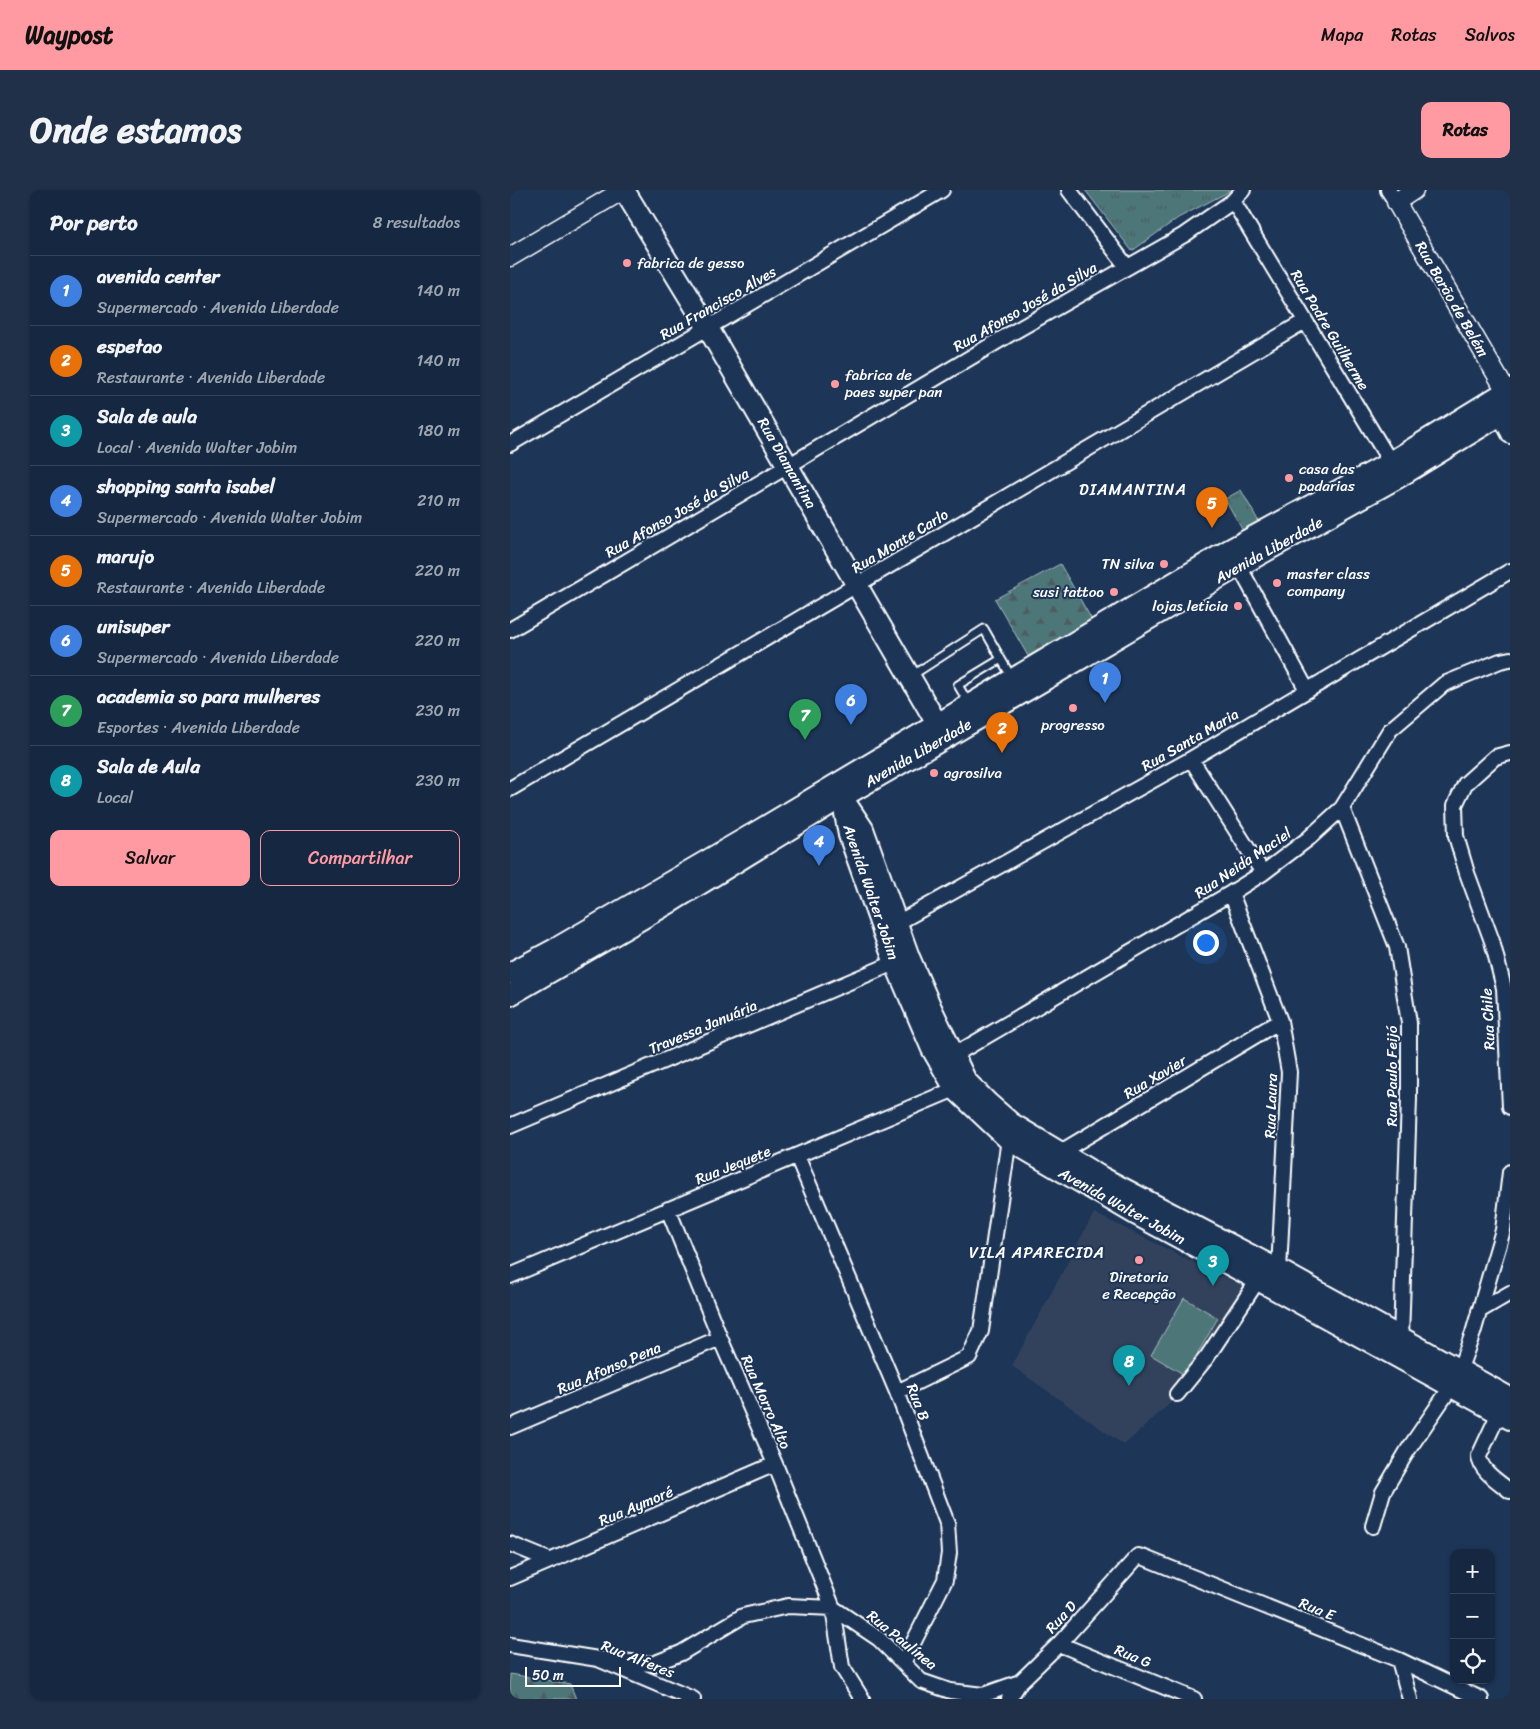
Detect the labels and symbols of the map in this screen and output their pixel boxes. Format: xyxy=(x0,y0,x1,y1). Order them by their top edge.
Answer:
street label: Rua Barão de Belém xyxy=(1408,236,1496,362)
place label: fabrica de gesso xyxy=(637,250,745,276)
street label: Rua Afonso José da Silva xyxy=(948,255,1103,359)
marker: fabrica de gesso xyxy=(621,257,633,269)
street label: Rua Francisco Alves xyxy=(655,259,781,347)
street label: Rua Padre Guilherme xyxy=(1283,264,1377,396)
place label: fabrica de paes super pan xyxy=(844,362,942,405)
marker: fabrica de paes super pan xyxy=(829,378,841,390)
street label: Rua Diamantina xyxy=(750,412,824,514)
place label: casa das padarias xyxy=(1298,456,1355,499)
street label: Rua Afonso José da Silva xyxy=(600,461,755,565)
marker: casa das padarias xyxy=(1283,472,1295,484)
district label: DIAMANTINA xyxy=(1079,475,1187,504)
pin: 5 xyxy=(1196,487,1228,528)
street label: Rua Monte Carlo xyxy=(846,501,954,580)
street label: Avenida Liberdade xyxy=(1209,509,1328,591)
place label: TN silva xyxy=(1101,551,1154,577)
marker: TN silva xyxy=(1158,558,1170,570)
place label: master class company xyxy=(1287,561,1370,604)
marker: master class company xyxy=(1271,577,1283,589)
place label: susi tattoo xyxy=(1032,579,1104,605)
marker: susi tattoo xyxy=(1108,586,1120,598)
place label: lojas leticia xyxy=(1152,593,1228,619)
marker: lojas leticia xyxy=(1232,600,1244,612)
pin: 1 xyxy=(1089,662,1121,703)
pin: 6 xyxy=(835,684,867,725)
pin: 7 xyxy=(789,699,821,740)
street label: Rua Santa Maria xyxy=(1136,701,1244,779)
marker: progresso xyxy=(1067,702,1079,714)
street label: Avenida Liberdade xyxy=(859,712,977,795)
pin: 2 xyxy=(986,712,1018,753)
place label: progresso xyxy=(1040,712,1105,738)
place label: agrosilva xyxy=(944,760,1002,786)
marker: agrosilva xyxy=(928,767,940,779)
street label: Avenida Walter Jobim xyxy=(835,820,906,963)
street label: Rua Neida Maciel xyxy=(1189,820,1298,905)
pin: 4 xyxy=(803,825,835,866)
your location xyxy=(1193,930,1219,956)
street label: Rua Chile xyxy=(1473,987,1503,1051)
street label: Travessa Januária xyxy=(645,992,762,1062)
street label: Rua Paulo Feijó xyxy=(1379,1025,1405,1126)
street label: Rua Xavier xyxy=(1118,1047,1192,1106)
street label: Rua Laura xyxy=(1257,1073,1285,1139)
street label: Rua Jequete xyxy=(691,1138,775,1192)
street label: Avenida Walter Jobim xyxy=(1053,1160,1190,1252)
district label: VILA APARECIDA xyxy=(969,1238,1105,1267)
pin: 3 xyxy=(1197,1245,1229,1286)
marker: Diretoria e Recepção xyxy=(1133,1254,1145,1266)
place label: Diretoria e Recepção xyxy=(1102,1264,1176,1307)
street label: Rua Afonso Pena xyxy=(553,1334,665,1402)
pin: 8 xyxy=(1113,1345,1145,1386)
street label: Rua Morro Alto xyxy=(734,1351,799,1454)
street label: Rua B xyxy=(899,1380,937,1425)
street label: Rua Aymoré xyxy=(595,1478,678,1533)
street label: Rua E xyxy=(1295,1590,1341,1629)
street label: Rua D xyxy=(1039,1594,1083,1640)
street label: Rua Paulínea xyxy=(861,1603,943,1677)
street label: Rua Alferes xyxy=(597,1632,679,1686)
street label: Rua G xyxy=(1111,1637,1155,1675)
scale bar xyxy=(525,1664,621,1687)

